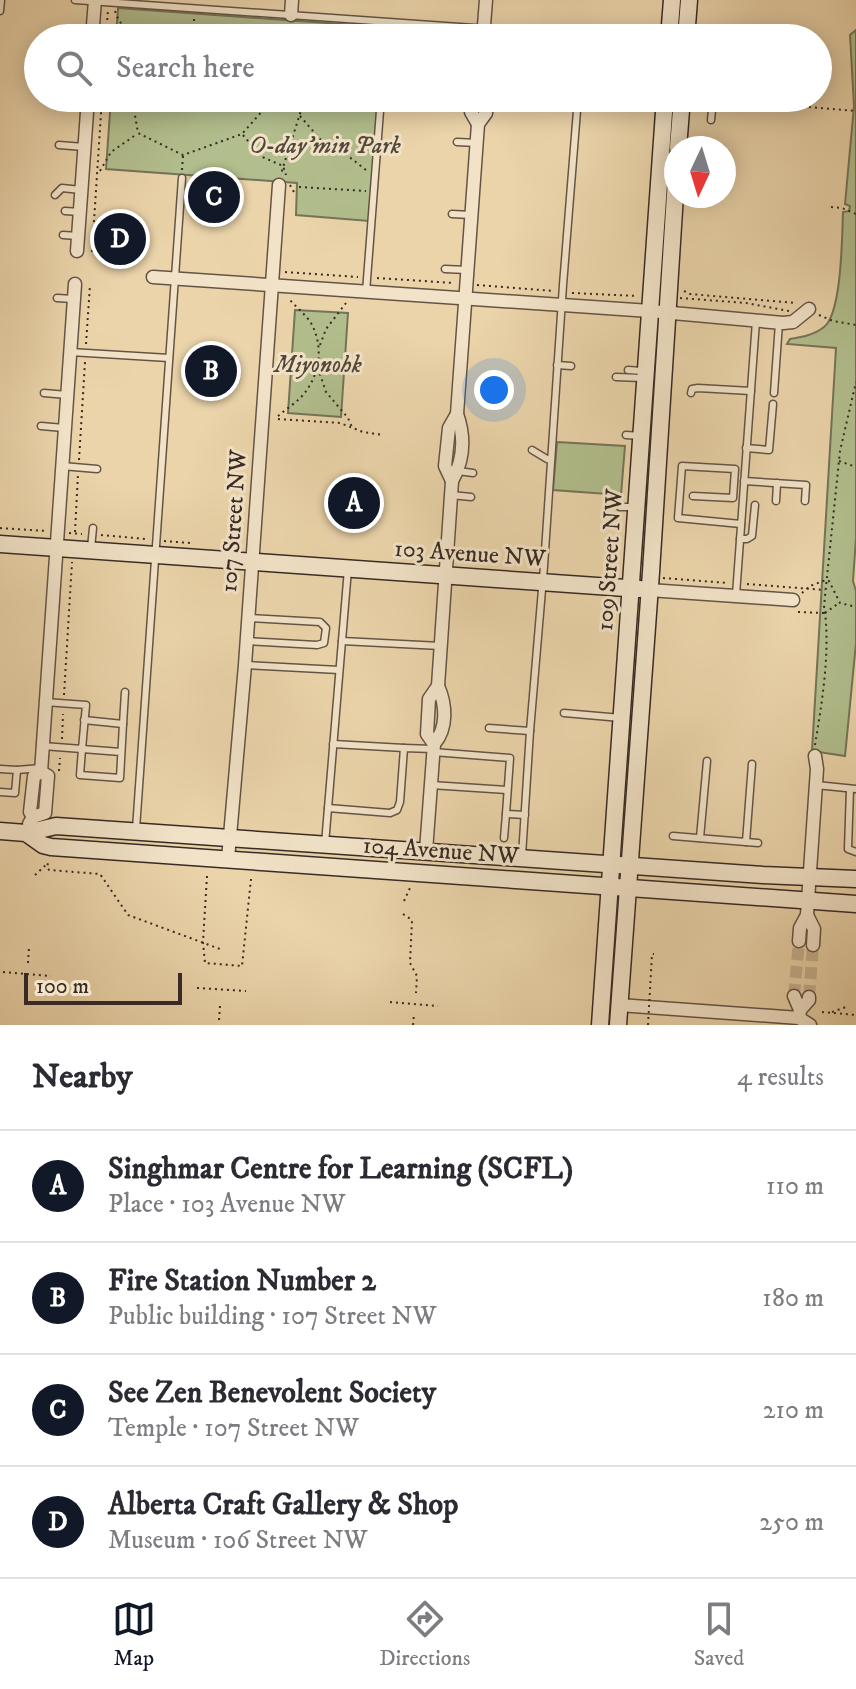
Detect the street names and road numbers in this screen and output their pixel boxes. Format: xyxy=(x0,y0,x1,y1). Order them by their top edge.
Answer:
street label: 107 Street NW xyxy=(214,448,254,593)
street label: 109 Street NW xyxy=(590,487,630,632)
street label: 103 Avenue NW xyxy=(393,534,548,574)
street label: 104 Avenue NW xyxy=(362,831,521,871)

